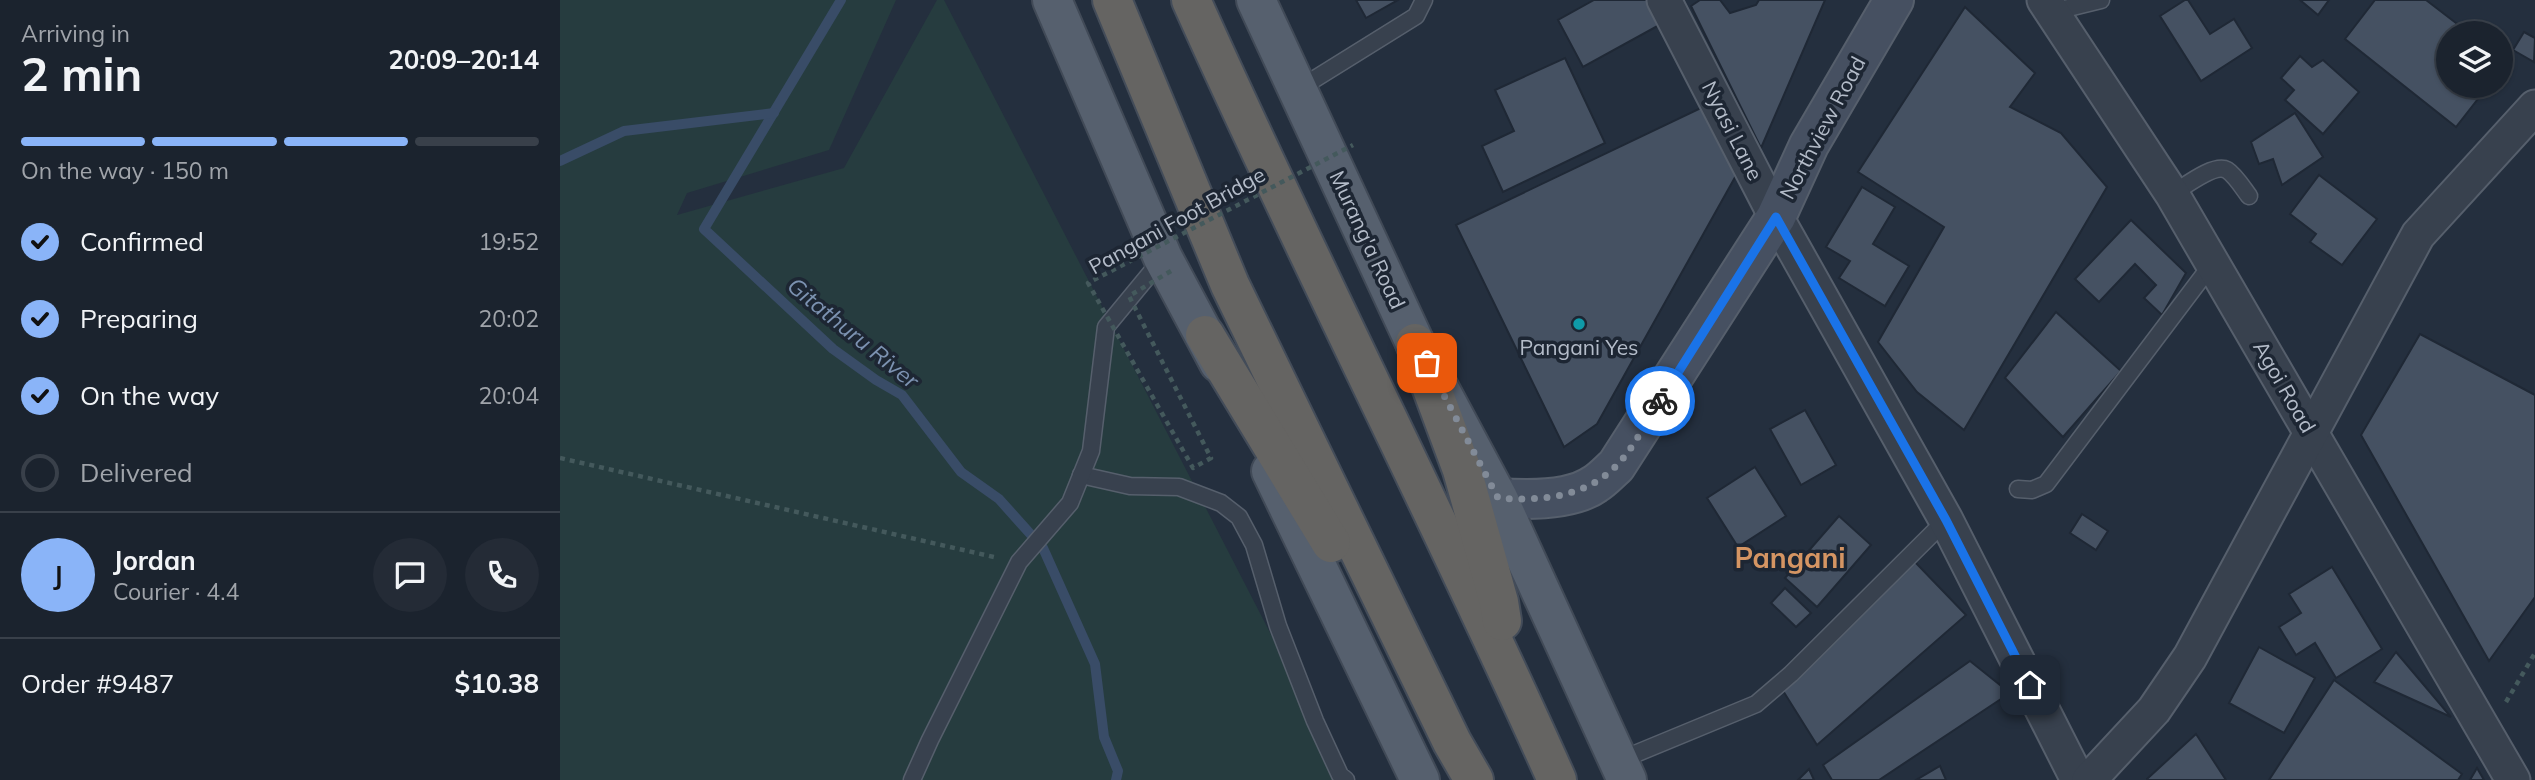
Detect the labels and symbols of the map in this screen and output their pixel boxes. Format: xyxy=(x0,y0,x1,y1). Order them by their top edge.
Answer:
street label: Northview Road xyxy=(1774,52,1871,203)
street label: Nyasi Lane xyxy=(1697,77,1769,185)
street label: Pangani Foot Bridge xyxy=(1084,161,1269,279)
street label: Murang'a Road xyxy=(1325,166,1411,313)
water label: Gitathuru River xyxy=(782,271,926,396)
marker: Pangani Yes xyxy=(1571,316,1587,332)
pin xyxy=(1397,333,1457,393)
place label: Pangani Yes xyxy=(1519,334,1639,360)
street label: Agoi Road xyxy=(2248,336,2322,437)
courier xyxy=(1625,366,1695,436)
district label: Pangani xyxy=(1734,540,1846,575)
pin xyxy=(2000,655,2060,715)

